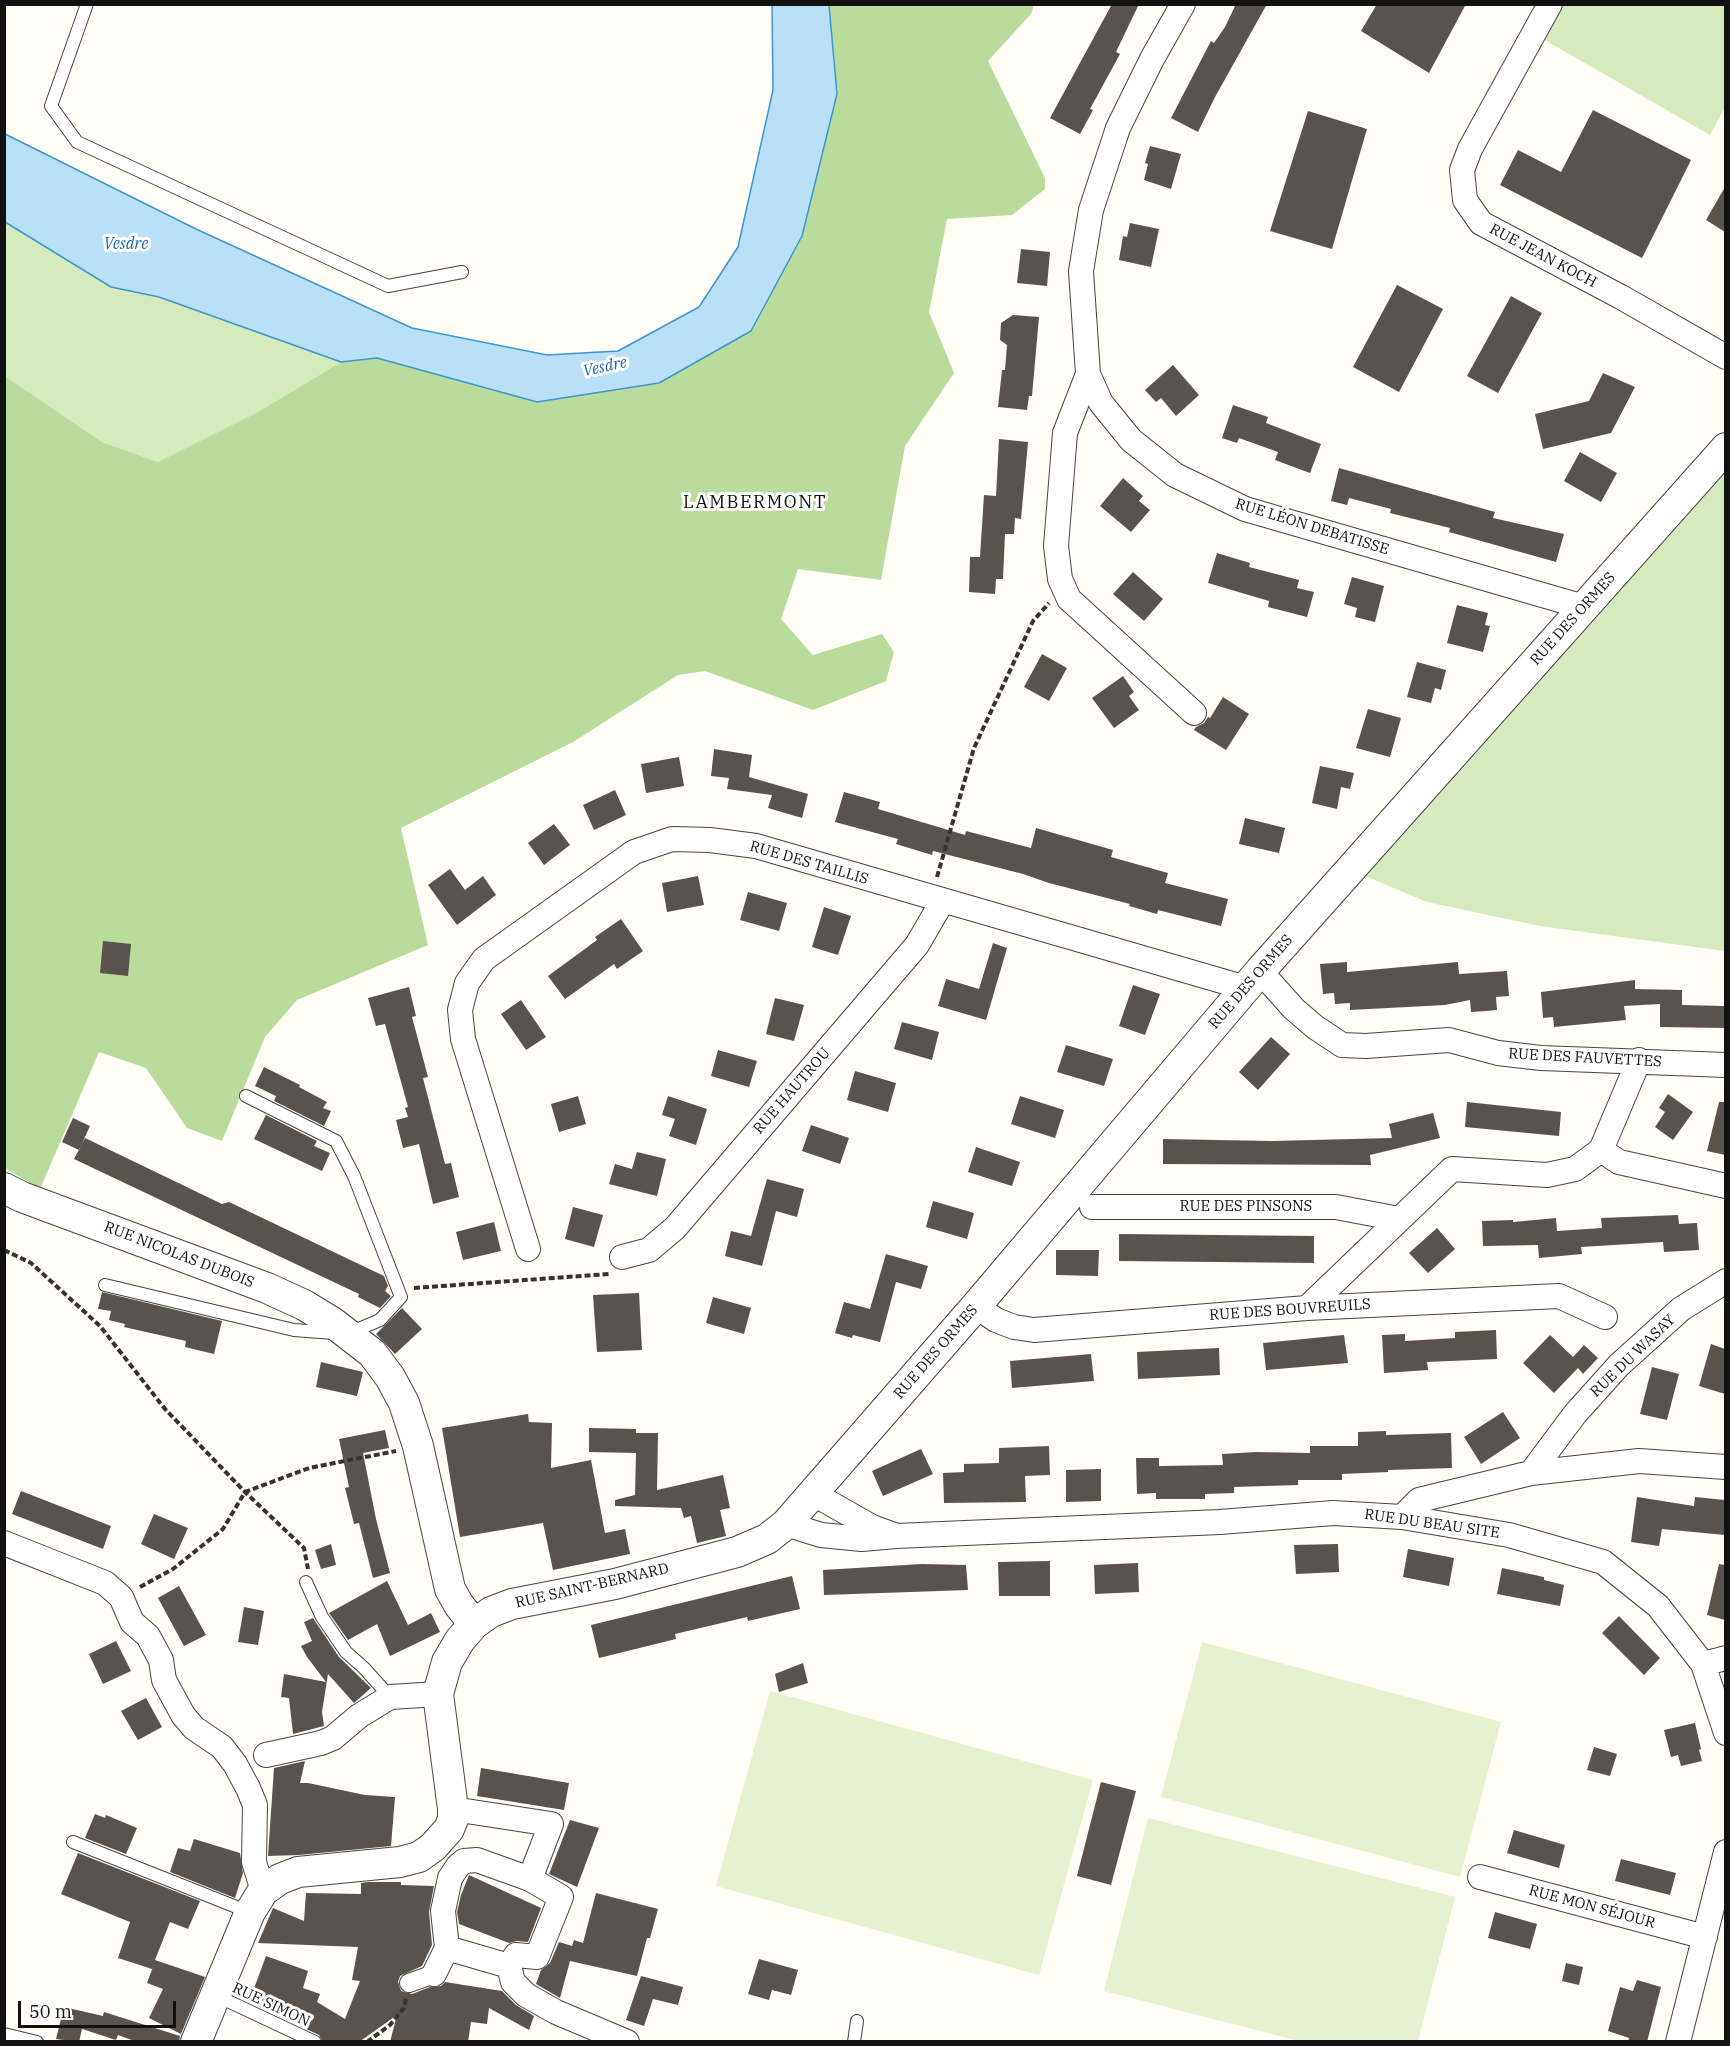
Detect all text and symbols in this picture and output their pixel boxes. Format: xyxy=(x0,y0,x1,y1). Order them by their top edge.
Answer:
street label: RUE JEAN KOCH xyxy=(1486,220,1600,292)
water label: Vesdre xyxy=(104,234,148,254)
water label: Vesdre xyxy=(581,353,629,381)
district label: LAMBERMONT xyxy=(683,492,827,514)
street label: RUE LÉON DEBATISSE xyxy=(1233,495,1391,559)
street label: RUE DES ORMES xyxy=(1527,569,1619,669)
street label: RUE DES TAILLIS xyxy=(748,837,870,889)
street label: RUE DES ORMES xyxy=(1205,931,1297,1033)
street label: RUE HAUTROU xyxy=(750,1044,834,1138)
street label: RUE DES FAUVETTES xyxy=(1508,1045,1662,1071)
street label: RUE DES PINSONS xyxy=(1180,1198,1312,1216)
street label: RUE NICOLAS DUBOIS xyxy=(101,1218,257,1292)
street label: RUE DES BOUVREUILS xyxy=(1209,1295,1371,1325)
street label: RUE DES ORMES xyxy=(890,1301,982,1403)
street label: RUE DU WASAY xyxy=(1587,1311,1679,1401)
street label: RUE DU BEAU SITE xyxy=(1363,1506,1501,1542)
street label: RUE SAINT-BERNARD xyxy=(513,1560,671,1612)
street label: RUE MON SÉJOUR xyxy=(1527,1881,1657,1933)
street label: RUE SIMON xyxy=(229,1979,313,2031)
scale bar xyxy=(21,1989,178,2027)
text: 50 m xyxy=(29,2000,72,2023)

